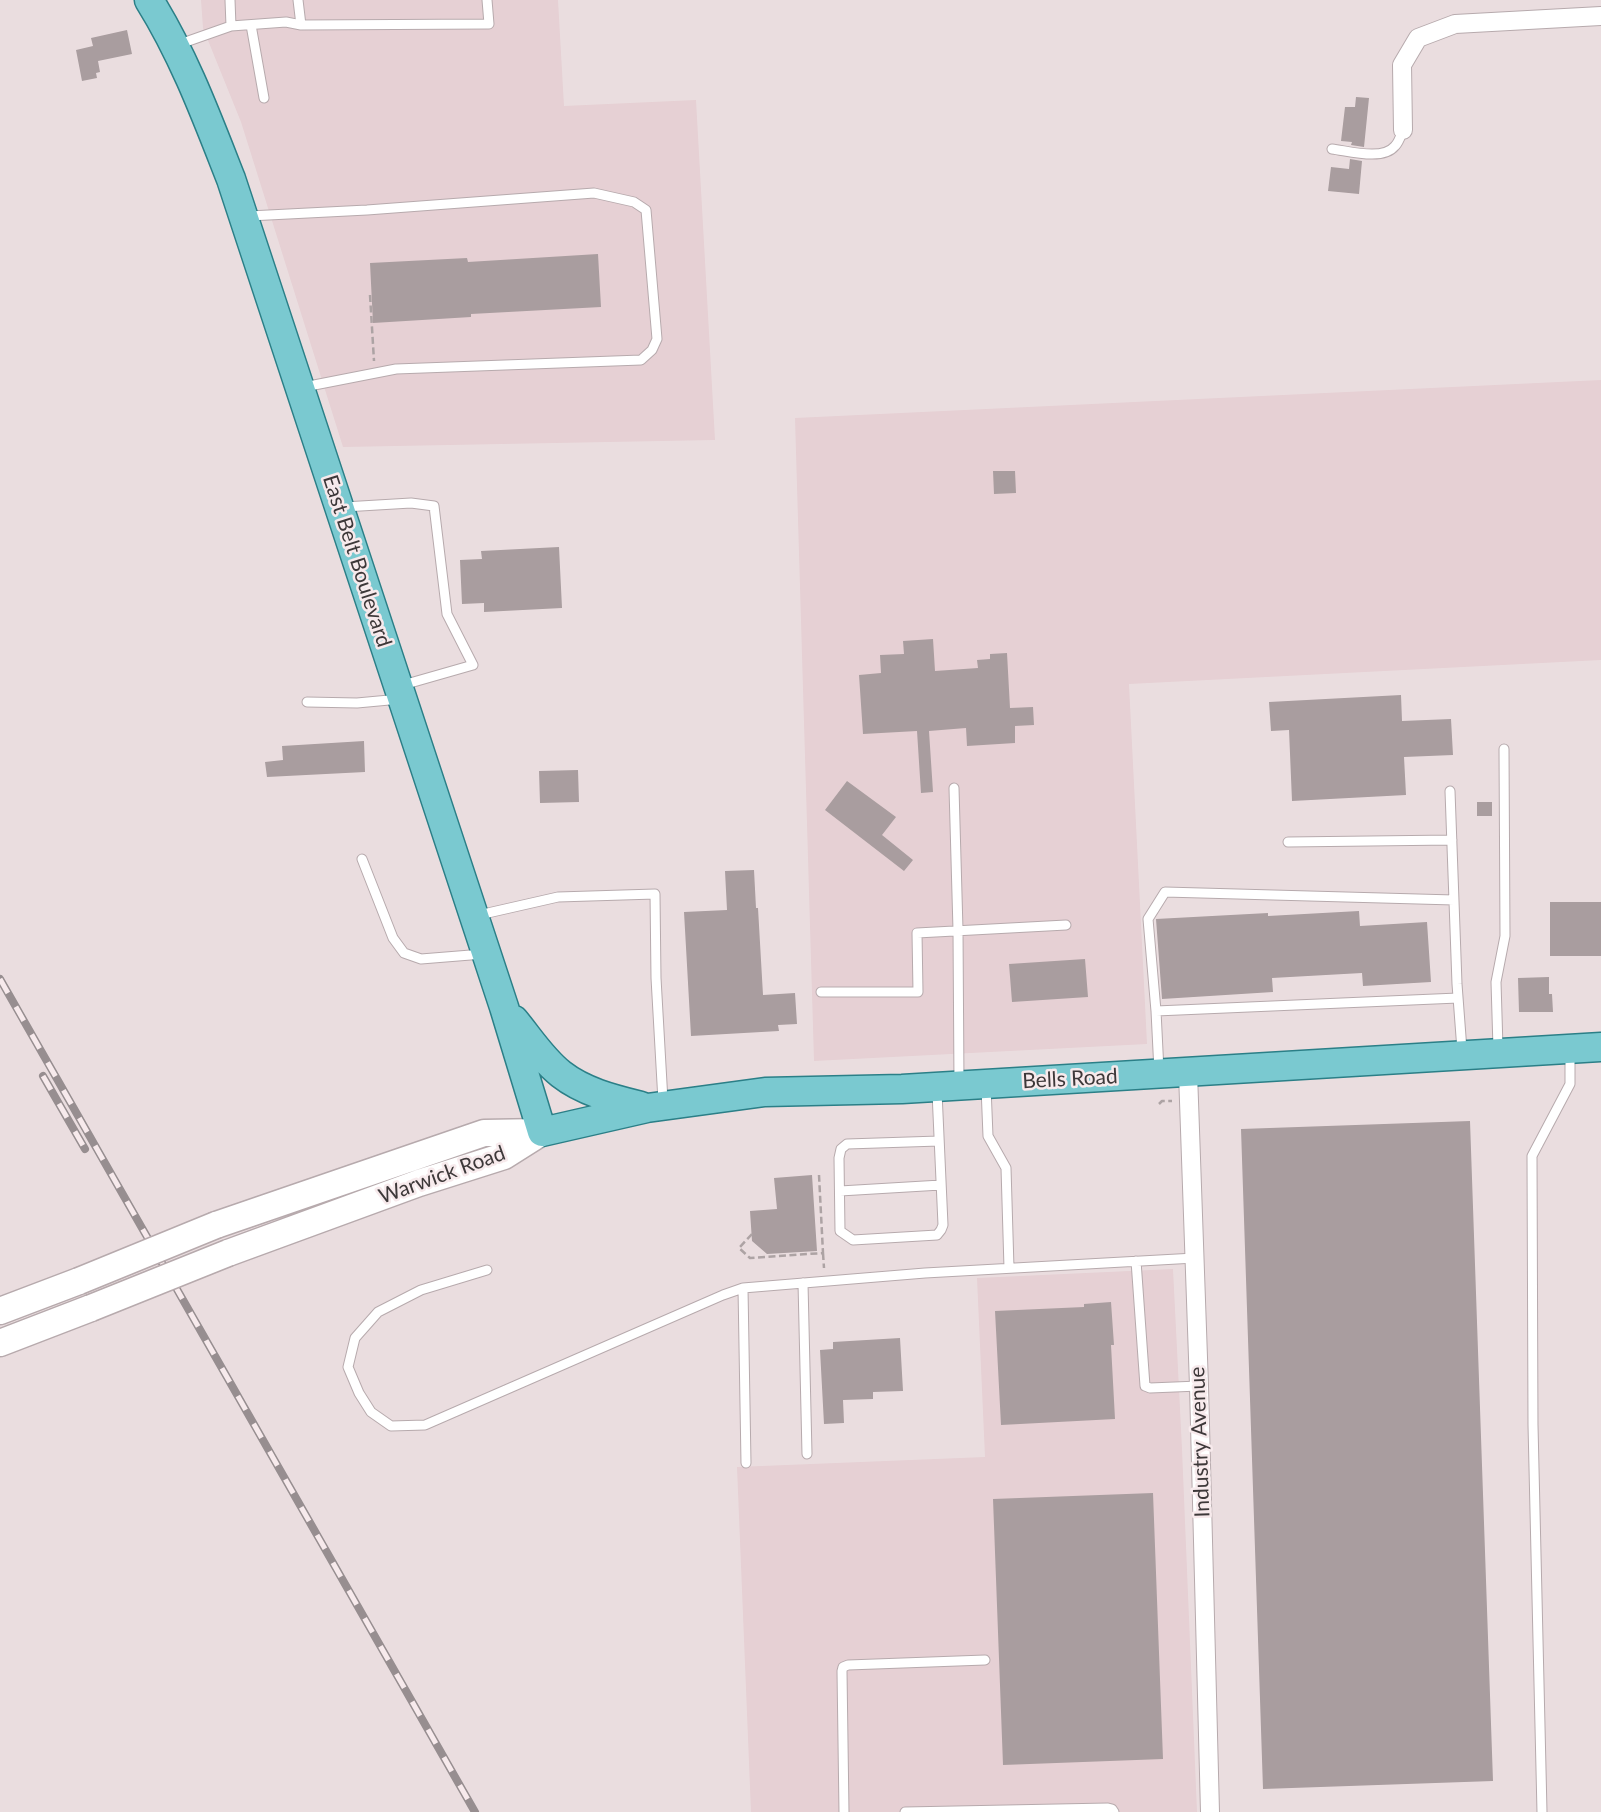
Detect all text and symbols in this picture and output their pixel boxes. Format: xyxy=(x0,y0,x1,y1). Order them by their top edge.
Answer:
street label: East Belt Boulevard xyxy=(317,472,397,650)
street label: Bells Road xyxy=(1022,1064,1118,1094)
street label: Warwick Road xyxy=(375,1140,509,1210)
street label: Industry Avenue xyxy=(1185,1366,1215,1518)

